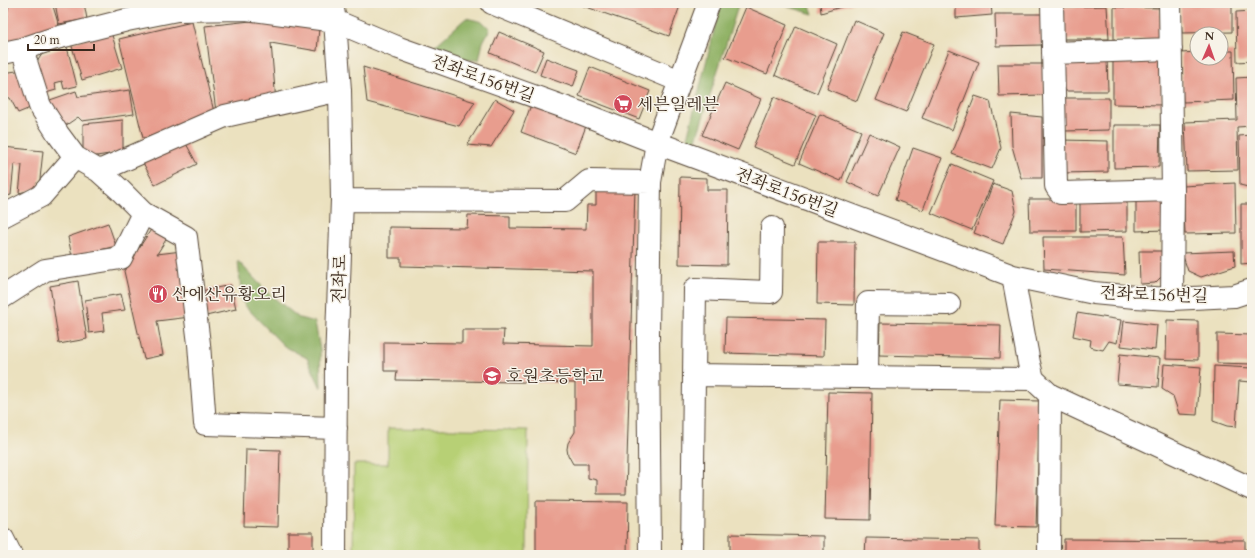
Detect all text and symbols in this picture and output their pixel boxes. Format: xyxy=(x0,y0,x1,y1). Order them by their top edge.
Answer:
scale bar xyxy=(28,26,94,52)
north arrow xyxy=(1189,26,1229,66)
text: N xyxy=(1204,29,1215,44)
text: 20 m xyxy=(34,32,61,48)
street label: 전좌로156번길 xyxy=(428,49,538,108)
supermarket icon: 세븐일레븐 xyxy=(612,93,634,115)
place label: 세븐일레븐 xyxy=(637,93,719,116)
street label: 전좌로156번길 xyxy=(732,162,841,223)
street label: 전좌로 xyxy=(327,253,352,304)
street label: 전좌로156번길 xyxy=(1099,281,1208,308)
restaurant icon: 산에산유황오리 xyxy=(147,283,169,305)
place label: 산에산유황오리 xyxy=(172,283,287,306)
school or university icon: 호원초등학교 xyxy=(481,365,503,387)
place label: 호원초등학교 xyxy=(506,365,605,388)

